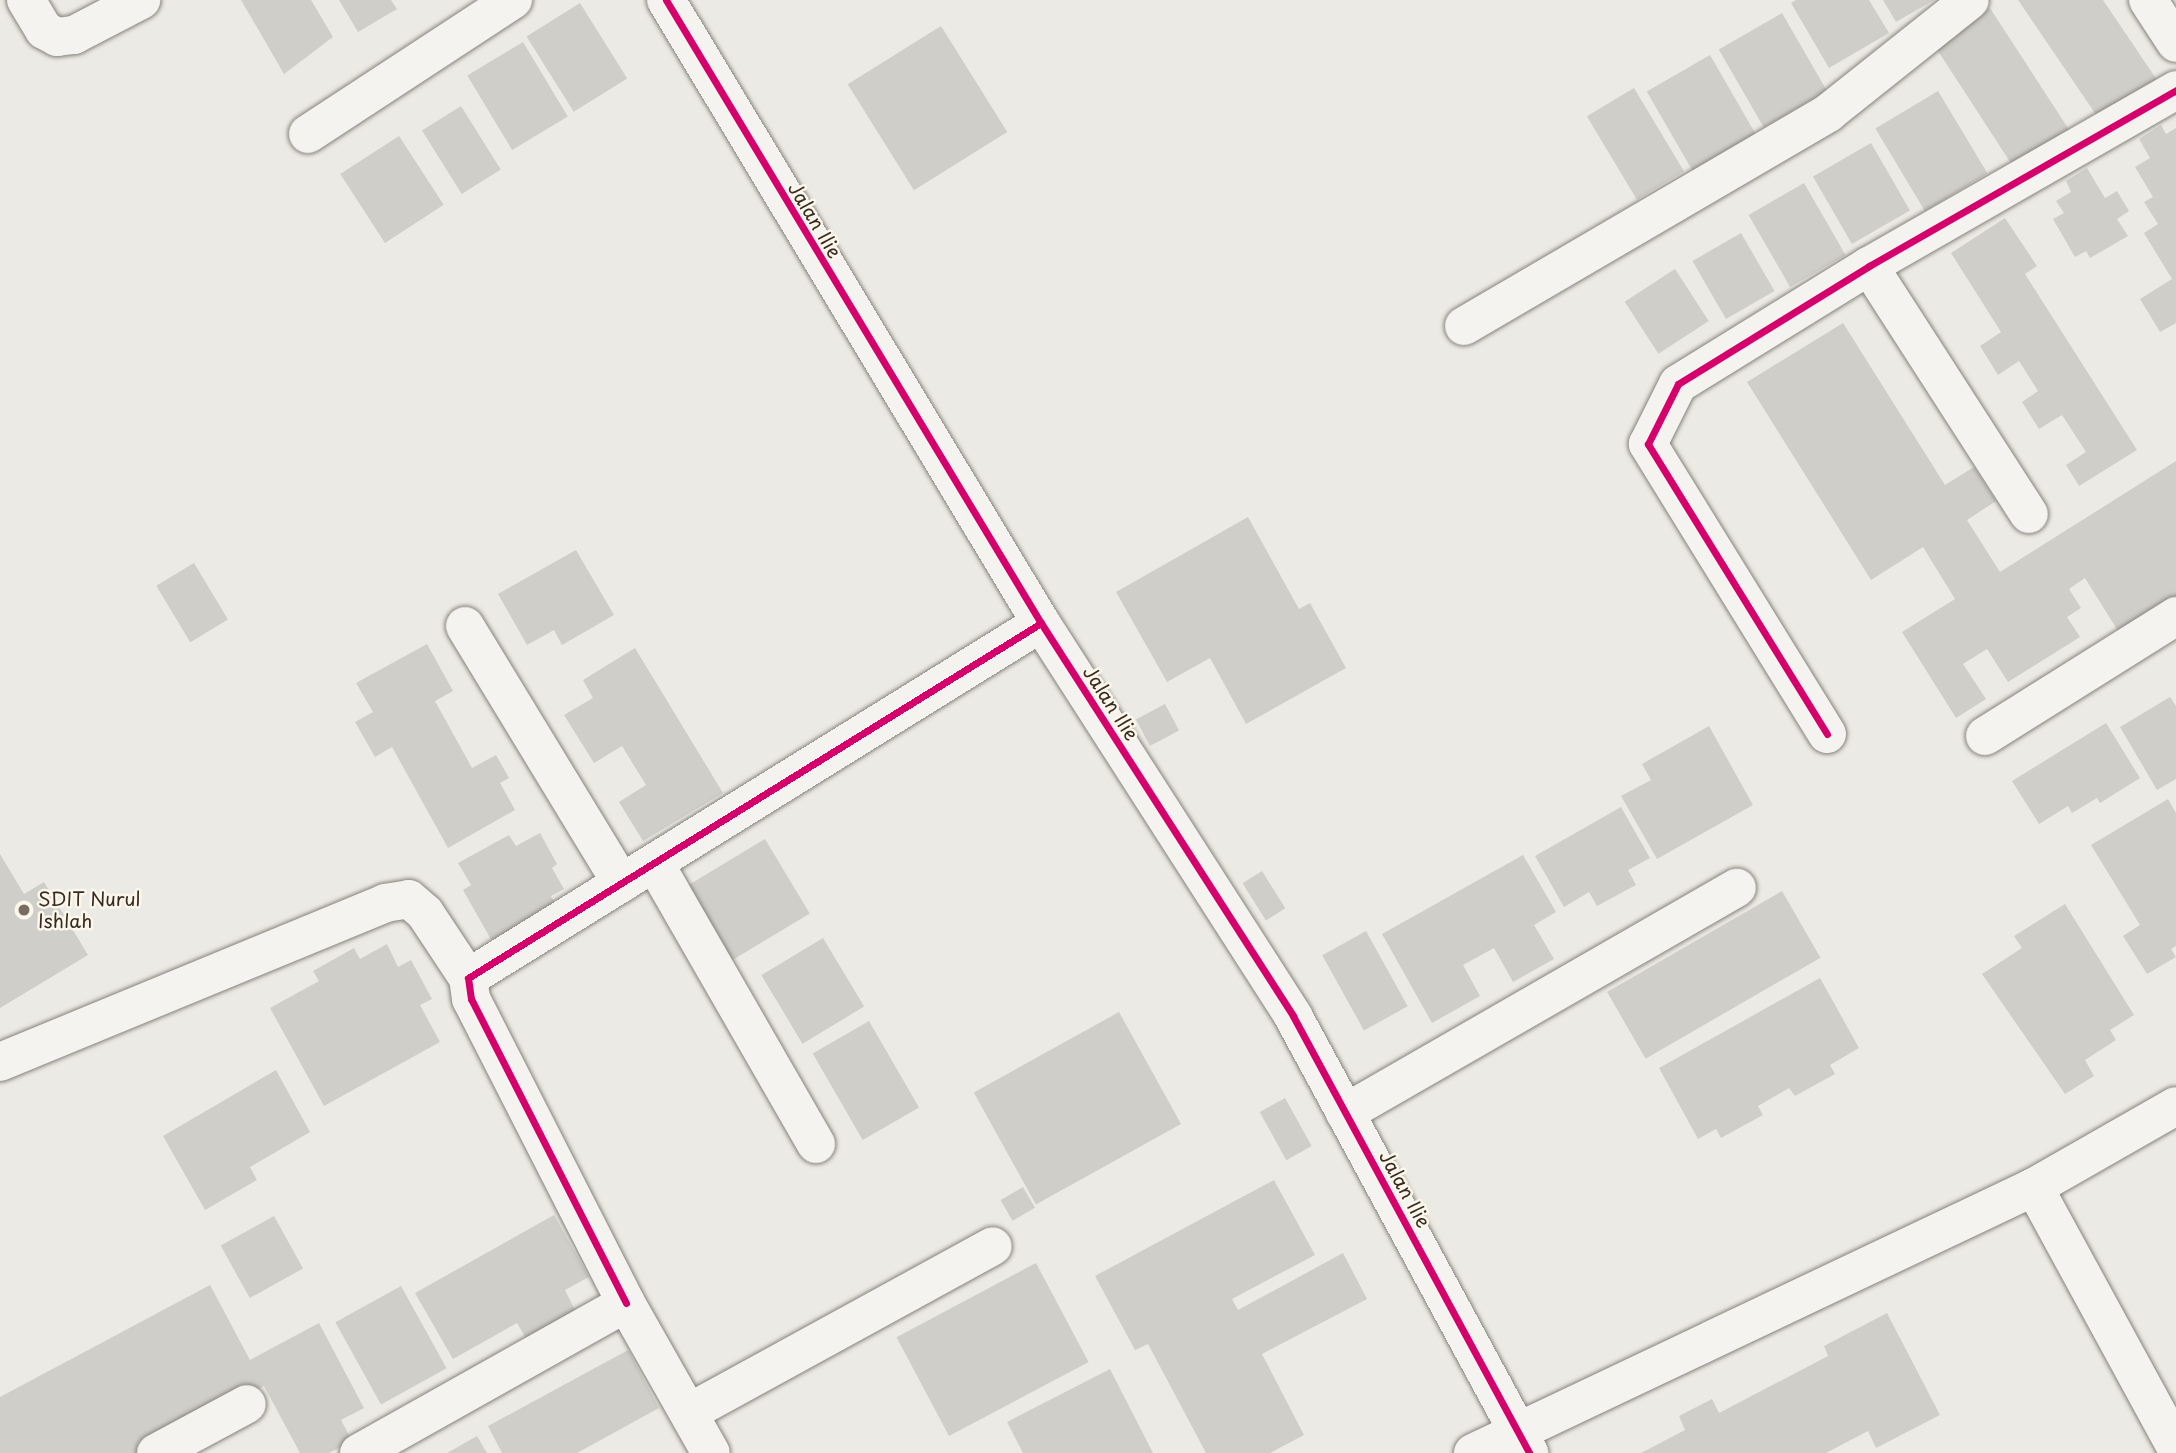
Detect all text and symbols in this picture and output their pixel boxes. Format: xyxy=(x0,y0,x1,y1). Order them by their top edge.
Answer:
street label: Jalan Ilie xyxy=(784,178,846,262)
street label: Jalan Ilie xyxy=(1078,661,1144,745)
place label: SDIT Nurul Ishlah xyxy=(38,888,141,932)
marker: SDIT Nurul Ishlah xyxy=(16,902,32,918)
street label: Jalan Ilie xyxy=(1375,1147,1435,1231)

